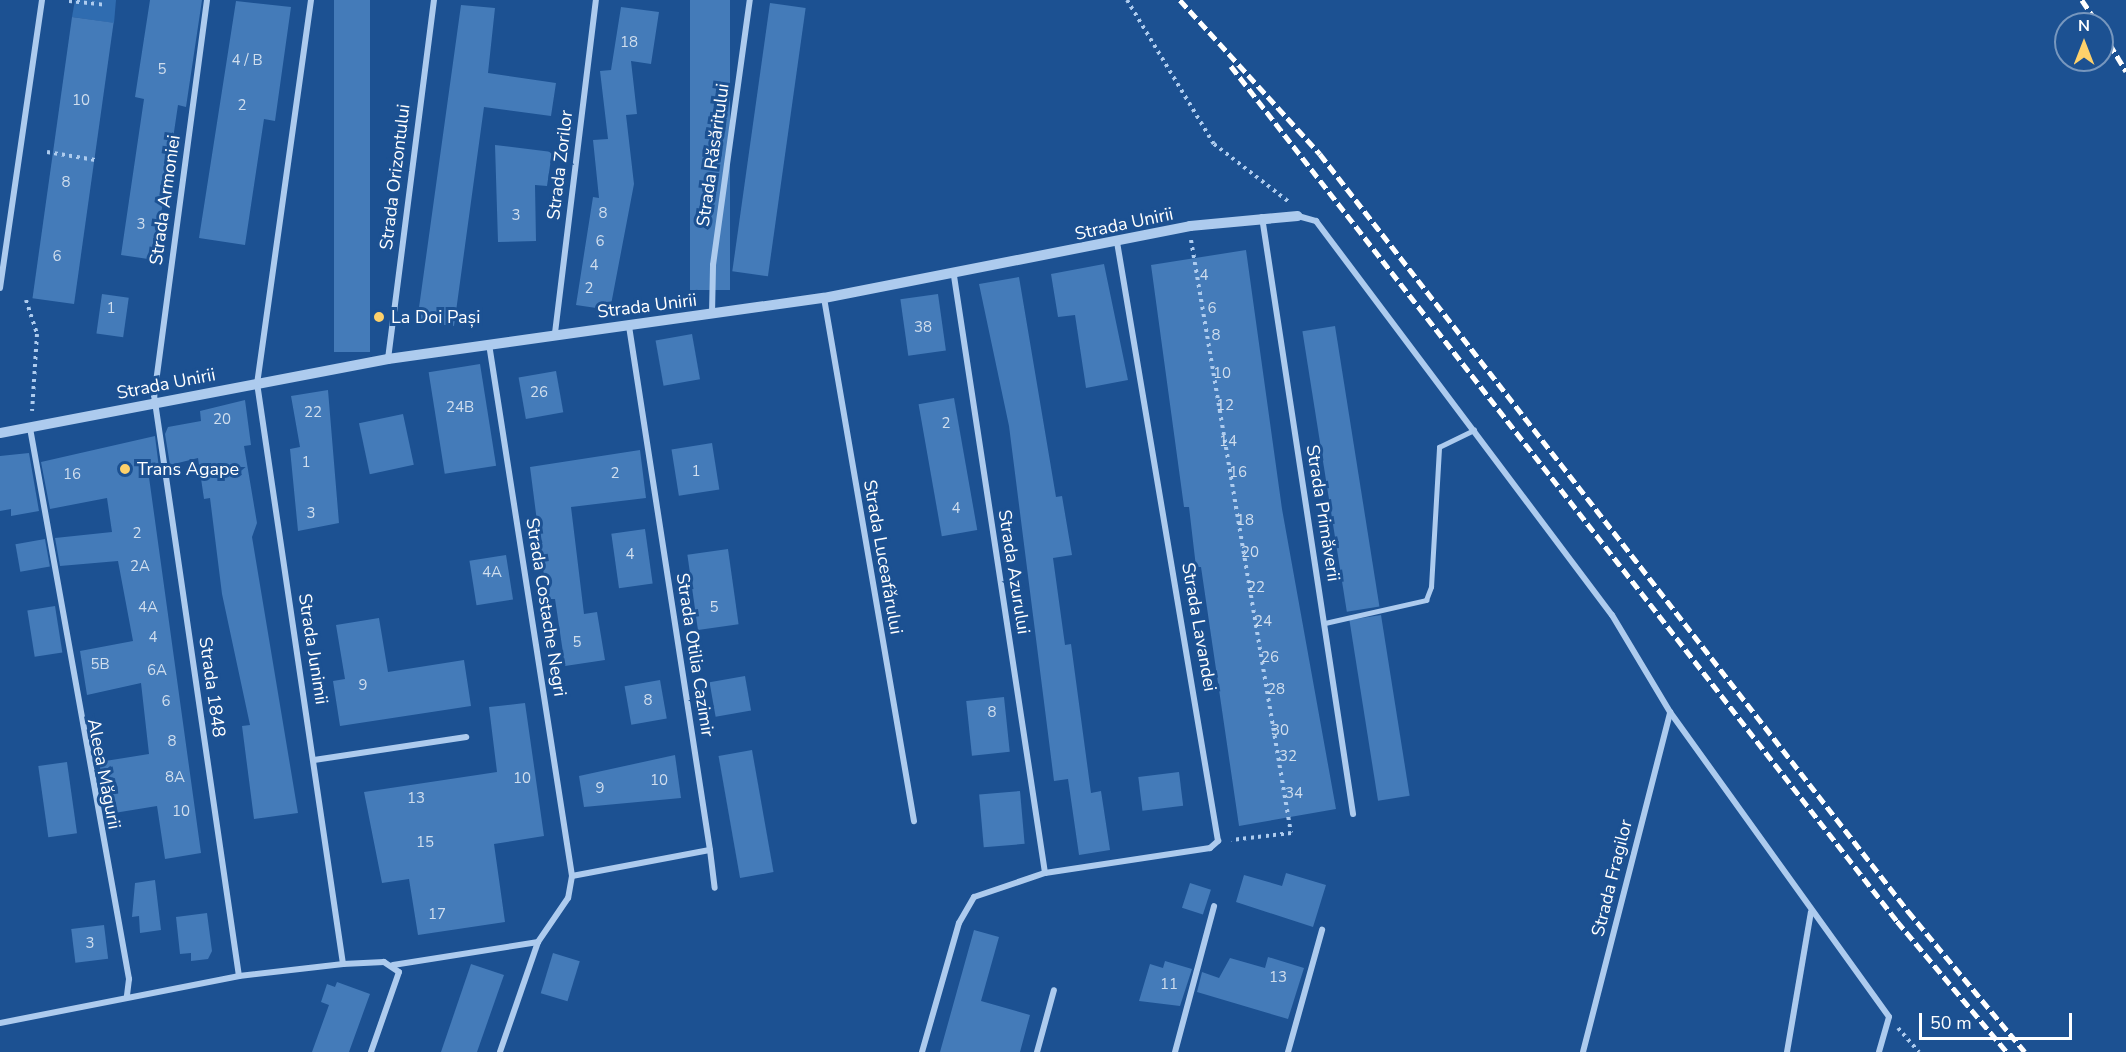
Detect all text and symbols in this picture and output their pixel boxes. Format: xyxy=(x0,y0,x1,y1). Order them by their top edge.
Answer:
north arrow xyxy=(2054,12,2114,72)
text: N xyxy=(2078,15,2090,37)
house number: 18 xyxy=(620,34,638,52)
house number: 4 / B xyxy=(231,52,263,70)
house number: 5 xyxy=(158,61,166,79)
street label: Strada Răsăritului xyxy=(692,82,734,228)
house number: 10 xyxy=(72,92,90,110)
house number: 2 xyxy=(238,97,246,115)
street label: Strada Orizontului xyxy=(375,103,415,251)
street label: Strada Zorilor xyxy=(543,109,577,221)
street label: Strada Armoniei xyxy=(145,134,185,266)
house number: 8 xyxy=(62,174,70,192)
street label: Strada Unirii xyxy=(1073,203,1175,245)
house number: 8 xyxy=(599,205,607,223)
house number: 3 xyxy=(512,207,520,225)
house number: 3 xyxy=(137,216,145,234)
house number: 6 xyxy=(596,233,604,251)
house number: 6 xyxy=(53,248,61,266)
house number: 4 xyxy=(590,257,598,275)
house number: 4 xyxy=(1200,267,1208,285)
house number: 2 xyxy=(585,280,593,298)
street label: Strada Unirii xyxy=(596,289,698,323)
house number: 1 xyxy=(107,300,115,318)
house number: 6 xyxy=(1208,300,1216,318)
place label: La Doi Pași xyxy=(391,306,480,328)
marker: La Doi Pași xyxy=(372,310,386,324)
house number: 38 xyxy=(914,319,932,337)
house number: 8 xyxy=(1212,327,1220,345)
street label: Strada Unirii xyxy=(115,364,217,404)
house number: 10 xyxy=(1213,365,1231,383)
house number: 26 xyxy=(530,384,548,402)
house number: 12 xyxy=(1216,397,1234,415)
house number: 24B xyxy=(446,399,474,417)
house number: 22 xyxy=(304,404,322,422)
house number: 20 xyxy=(213,411,231,429)
house number: 2 xyxy=(942,415,950,433)
house number: 14 xyxy=(1219,433,1237,451)
street label: Strada Primăverii xyxy=(1302,443,1344,583)
house number: 1 xyxy=(302,454,310,472)
place label: Trans Agape xyxy=(137,458,239,480)
marker: Trans Agape xyxy=(118,462,132,476)
house number: 1 xyxy=(692,463,700,481)
house number: 16 xyxy=(1229,464,1247,482)
house number: 2 xyxy=(611,465,619,483)
house number: 16 xyxy=(63,466,81,484)
street label: Strada Luceafǎrului xyxy=(859,478,907,636)
house number: 4 xyxy=(952,500,960,518)
house number: 3 xyxy=(307,505,315,523)
street label: Strada Azurului xyxy=(994,508,1034,636)
house number: 18 xyxy=(1236,512,1254,530)
street label: Strada Costache Negri xyxy=(521,516,571,698)
house number: 2 xyxy=(133,525,141,543)
house number: 20 xyxy=(1241,544,1259,562)
house number: 4 xyxy=(626,546,634,564)
house number: 2A xyxy=(130,558,150,576)
street label: Strada Lavandei xyxy=(1177,561,1221,693)
house number: 4A xyxy=(482,564,502,582)
street label: Strada Otilia Cazimir xyxy=(671,571,719,739)
house number: 22 xyxy=(1247,579,1265,597)
street label: Strada Junimii xyxy=(294,592,332,706)
house number: 4A xyxy=(138,599,158,617)
house number: 5 xyxy=(710,599,718,617)
house number: 24 xyxy=(1254,613,1272,631)
house number: 4 xyxy=(149,629,157,647)
house number: 5 xyxy=(573,634,581,652)
street label: Strada 1848 xyxy=(194,635,230,739)
house number: 26 xyxy=(1261,649,1279,667)
house number: 5B xyxy=(90,656,110,674)
house number: 6A xyxy=(147,662,167,680)
house number: 9 xyxy=(359,677,367,695)
house number: 28 xyxy=(1267,681,1285,699)
house number: 8 xyxy=(644,692,652,710)
house number: 6 xyxy=(162,693,170,711)
house number: 8 xyxy=(988,704,996,722)
street label: Aleea Măgurii xyxy=(83,717,125,831)
house number: 30 xyxy=(1271,722,1289,740)
house number: 8 xyxy=(168,733,176,751)
house number: 32 xyxy=(1279,748,1297,766)
house number: 8A xyxy=(165,769,185,787)
house number: 10 xyxy=(513,770,531,788)
house number: 10 xyxy=(650,772,668,790)
house number: 9 xyxy=(596,780,604,798)
house number: 34 xyxy=(1285,785,1303,803)
house number: 13 xyxy=(407,790,425,808)
house number: 10 xyxy=(172,803,190,821)
street label: Strada Fragilor xyxy=(1587,817,1637,939)
house number: 15 xyxy=(416,834,434,852)
house number: 17 xyxy=(428,906,446,924)
house number: 3 xyxy=(86,935,94,953)
house number: 13 xyxy=(1269,969,1287,987)
house number: 11 xyxy=(1160,976,1178,994)
scale bar xyxy=(1922,1001,2075,1039)
text: 50 m xyxy=(1930,1011,1972,1035)

